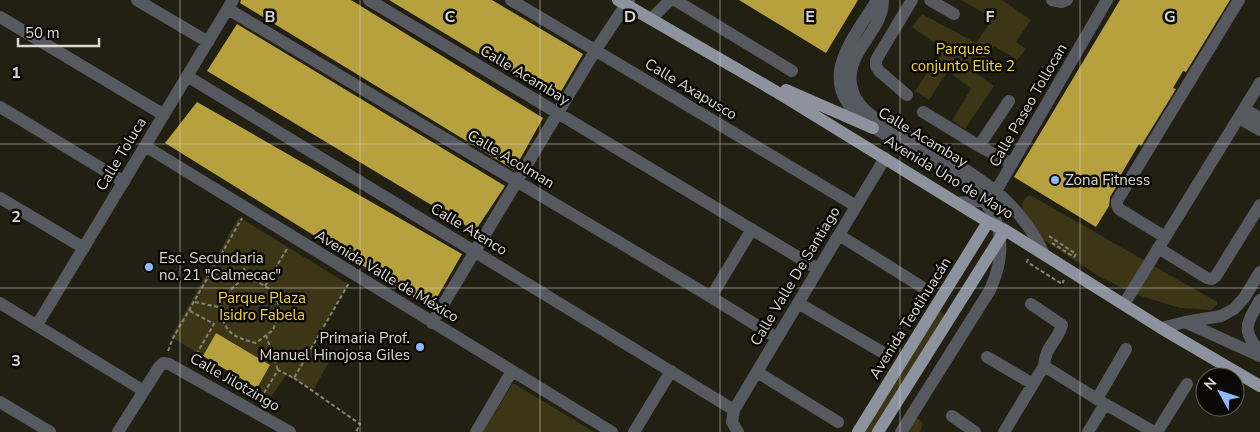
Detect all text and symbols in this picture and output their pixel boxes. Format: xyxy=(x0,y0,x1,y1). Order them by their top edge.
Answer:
text: B xyxy=(264,6,276,28)
text: C xyxy=(445,6,456,28)
text: D xyxy=(624,6,636,28)
text: E xyxy=(805,6,815,28)
text: F xyxy=(986,6,995,28)
text: G xyxy=(1164,6,1176,28)
scale bar xyxy=(18,15,99,47)
text: 50 m xyxy=(25,23,60,43)
park label: Parques conjunto Elite 2 xyxy=(911,39,1015,76)
street label: Calle Acambay xyxy=(476,40,574,110)
street label: Calle Paseo Tollocan xyxy=(984,40,1072,170)
street label: Calle Axapusco xyxy=(641,54,741,124)
text: 1 xyxy=(11,62,21,84)
street label: Calle Acambay xyxy=(874,102,972,172)
street label: Calle Toluca xyxy=(91,114,151,194)
street label: Calle Acolman xyxy=(464,125,558,193)
street label: Avenida Uno de Mayo xyxy=(881,130,1017,224)
place label: Zona Fitness xyxy=(1065,170,1150,190)
marker: Zona Fitness xyxy=(1049,174,1061,186)
street label: Calle Atenco xyxy=(427,198,511,260)
street label: Calle Valle De Santiago xyxy=(745,203,845,349)
text: 2 xyxy=(11,206,21,228)
street label: Avenida Valle de México xyxy=(311,225,463,327)
place label: Esc. Secundaria no. 21 "Calmecac" xyxy=(159,248,281,285)
street label: Avenida Teotihuacán xyxy=(864,253,956,383)
marker: Esc. Secundaria no. 21 "Calmecac" xyxy=(143,261,155,273)
park label: Parque Plaza Isidro Fabela xyxy=(218,288,306,325)
place label: Primaria Prof. Manuel Hinojosa Giles xyxy=(259,328,410,365)
marker: Primaria Prof. Manuel Hinojosa Giles xyxy=(414,341,426,353)
street label: Calle Jilotzingo xyxy=(186,348,284,416)
text: 3 xyxy=(11,350,21,372)
north arrow xyxy=(1195,367,1245,417)
text: N xyxy=(1200,374,1221,394)

